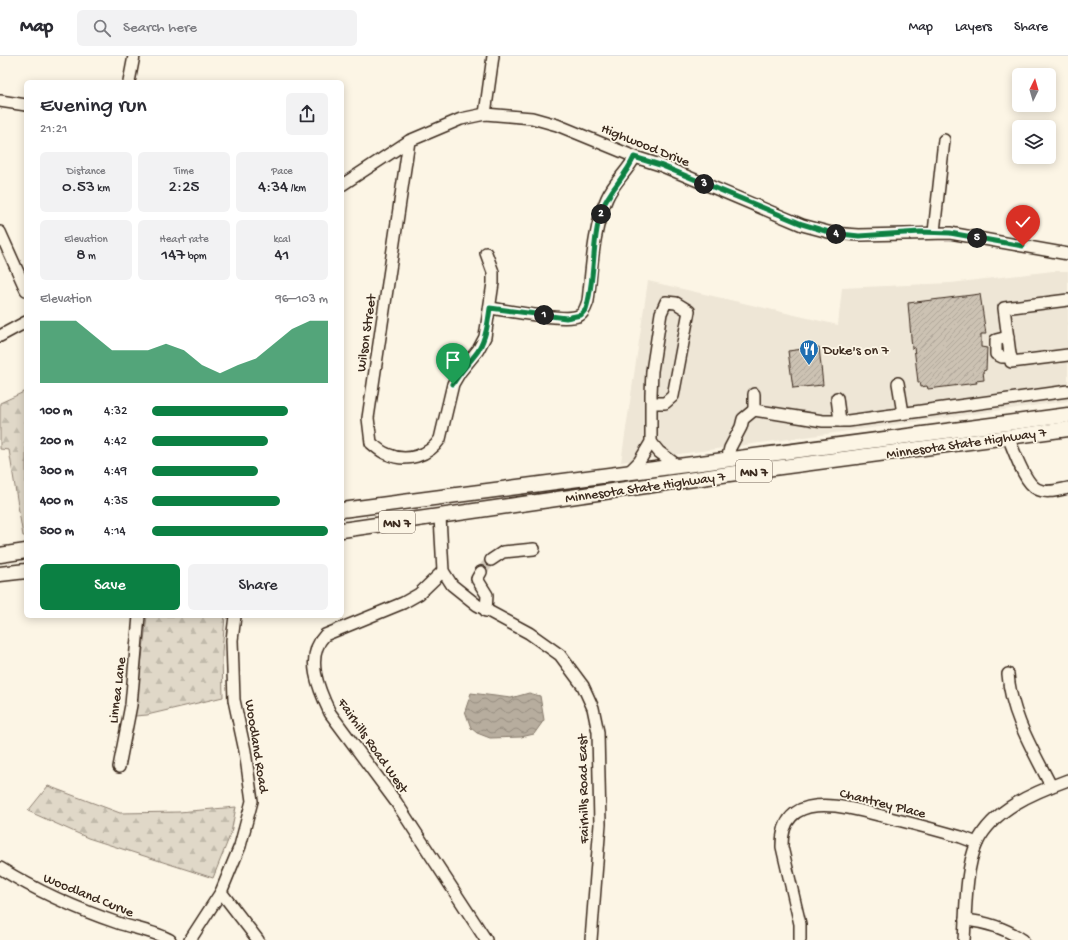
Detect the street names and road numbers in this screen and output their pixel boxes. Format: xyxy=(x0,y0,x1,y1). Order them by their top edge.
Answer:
street label: Highwood Drive xyxy=(598,121,693,172)
street label: Wilson Street xyxy=(354,292,381,373)
street label: Minnesota State Highway 7 xyxy=(885,425,1048,464)
road number: MN 7 xyxy=(736,460,772,482)
street label: Minnesota State Highway 7 xyxy=(564,469,727,508)
road number: MN 7 xyxy=(379,511,415,533)
street label: Linnea Lane xyxy=(106,655,131,724)
street label: Fairhills Road West xyxy=(332,695,412,798)
street label: Woodland Road xyxy=(240,699,272,796)
street label: Fairhills Road East xyxy=(575,733,594,845)
street label: Chantrey Place xyxy=(838,786,928,824)
street label: Woodland Curve xyxy=(40,870,137,923)

